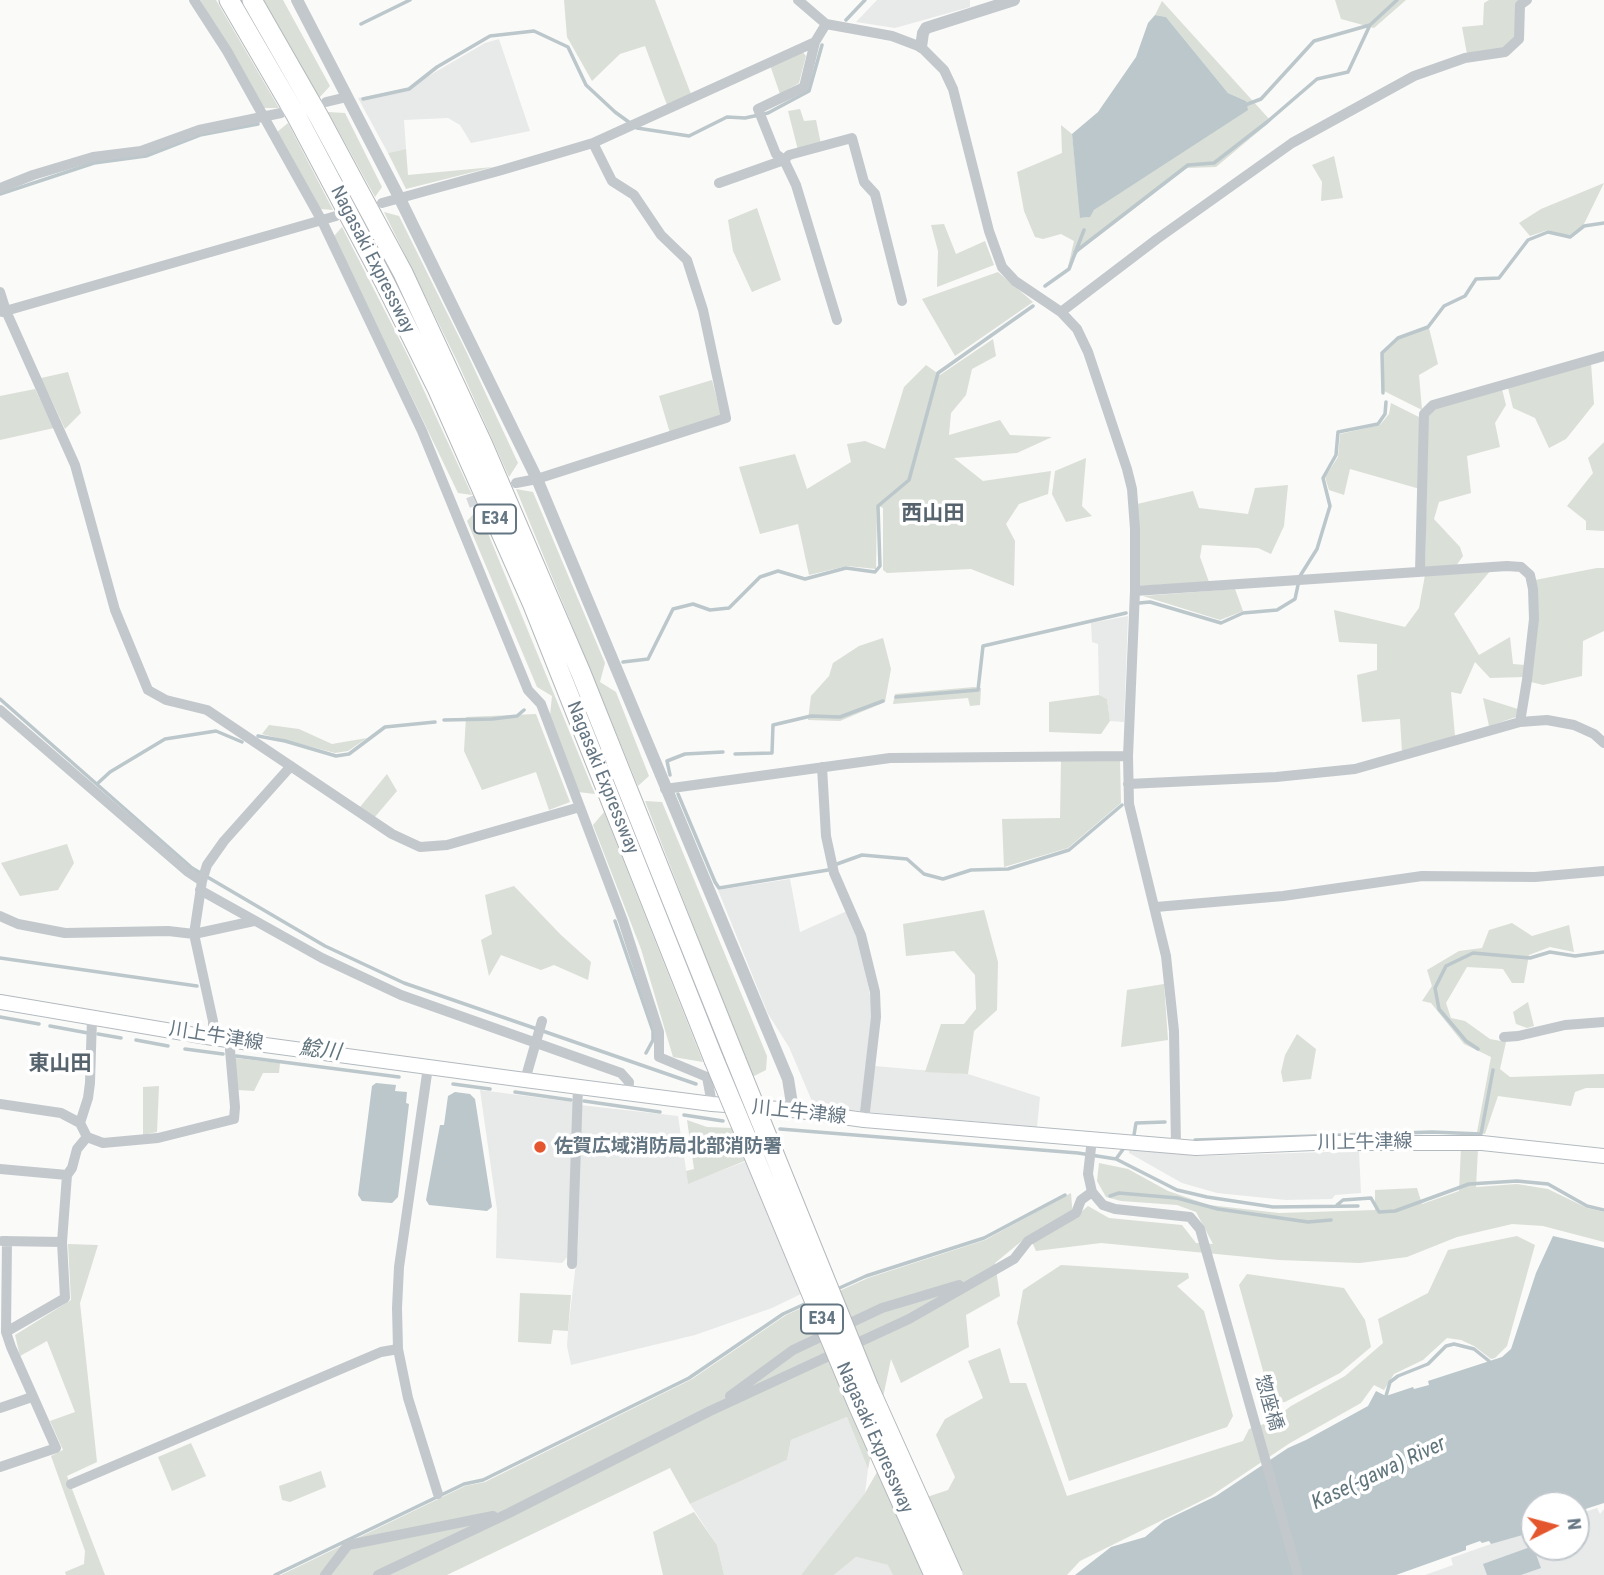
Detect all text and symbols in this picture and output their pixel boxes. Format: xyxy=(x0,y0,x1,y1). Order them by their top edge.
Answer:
street label: Nagasaki Expressway xyxy=(325,182,419,338)
district label: 西山田 xyxy=(902,502,964,528)
road number: E34 xyxy=(474,504,516,534)
street label: Nagasaki Expressway xyxy=(561,698,643,858)
street label: 川上牛津線 xyxy=(167,1018,265,1056)
water label: 鯰川 xyxy=(298,1036,342,1066)
district label: 東山田 xyxy=(29,1052,91,1078)
street label: 川上牛津線 xyxy=(751,1097,847,1129)
street label: 川上牛津線 xyxy=(1317,1131,1413,1155)
place label: 佐賀広域消防局北部消防署 xyxy=(554,1136,782,1158)
marker: 佐賀広域消防局北部消防署 xyxy=(532,1139,548,1155)
road number: E34 xyxy=(801,1304,843,1334)
street label: Nagasaki Expressway xyxy=(831,1359,917,1517)
street label: 惣座橋 xyxy=(1249,1372,1287,1434)
water label: Kase(-gawa) River xyxy=(1308,1432,1450,1516)
north arrow xyxy=(1520,1491,1590,1561)
text: N xyxy=(1562,1517,1586,1531)

